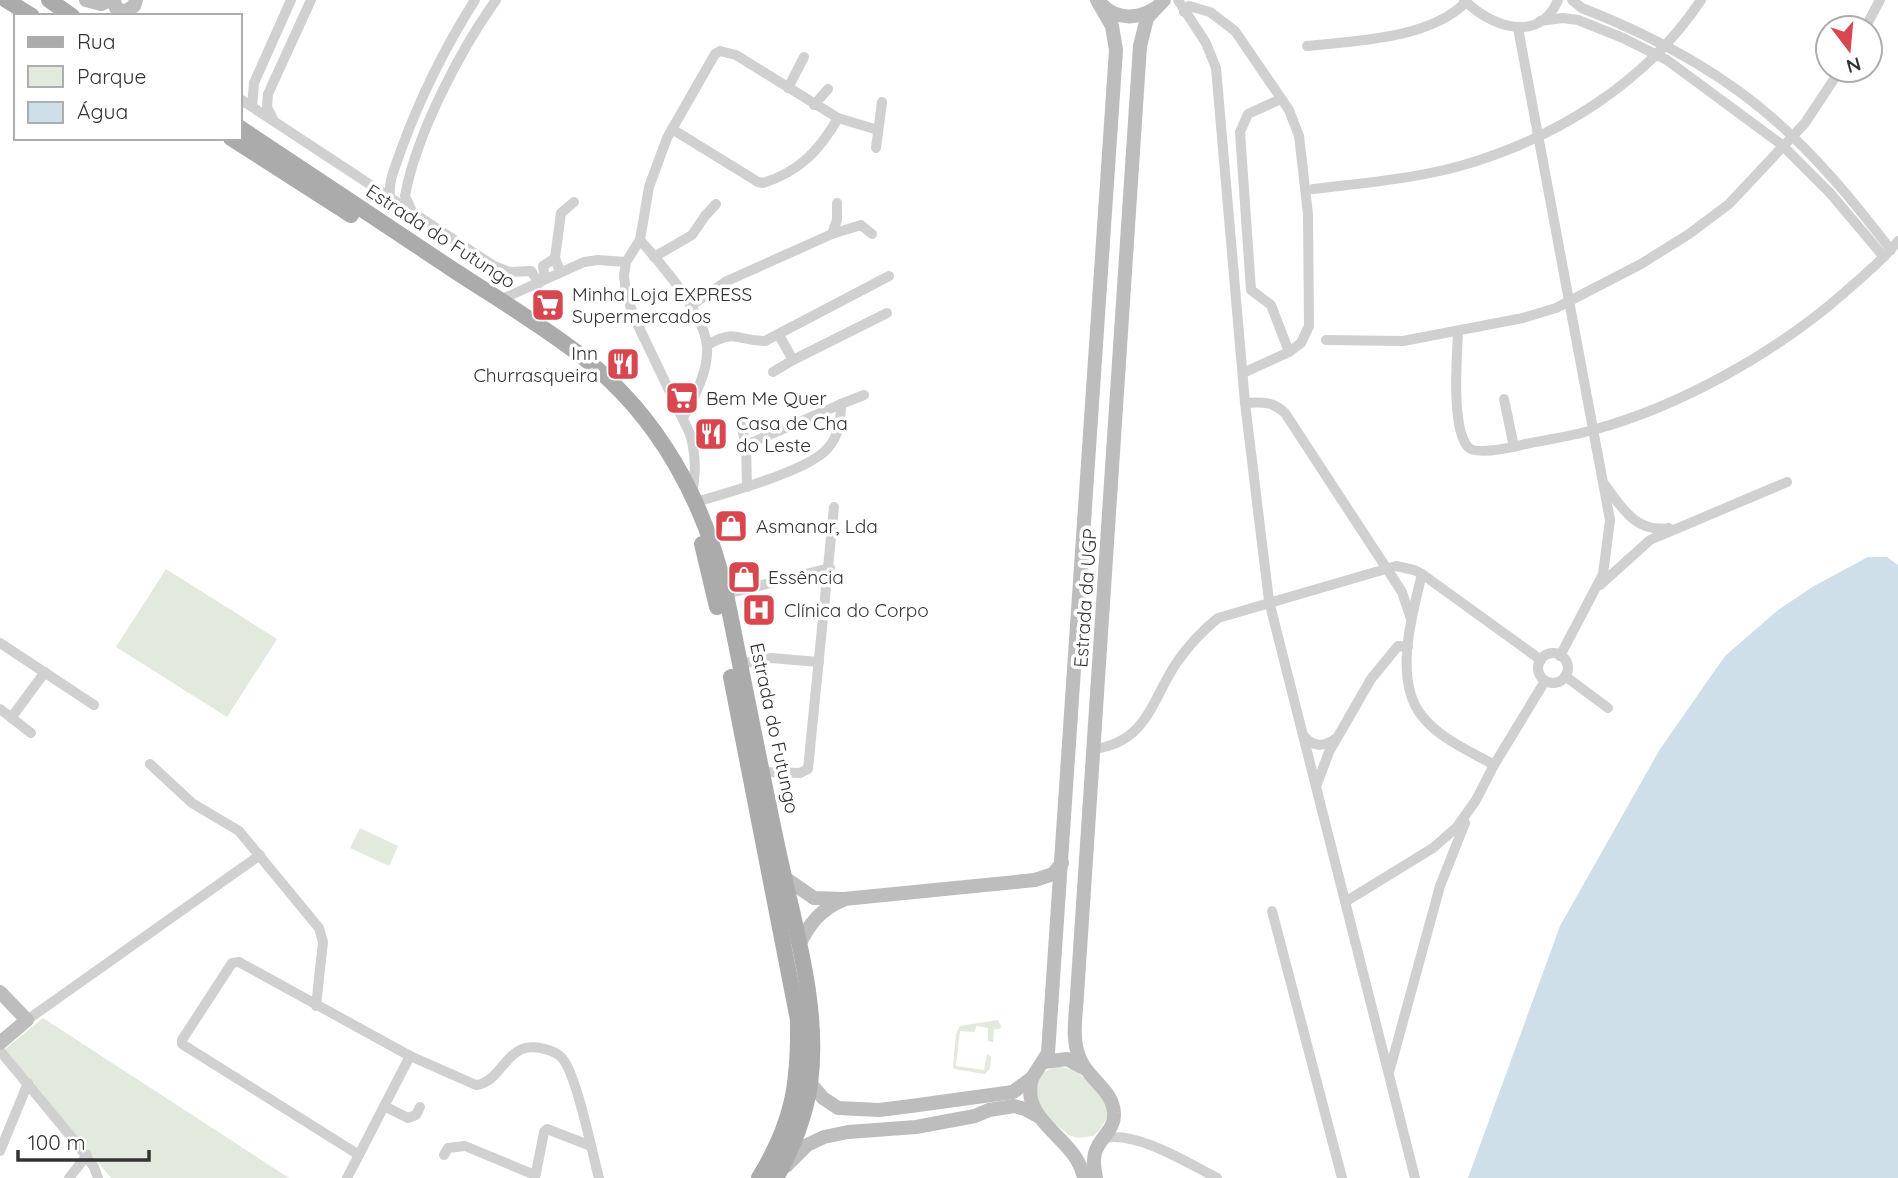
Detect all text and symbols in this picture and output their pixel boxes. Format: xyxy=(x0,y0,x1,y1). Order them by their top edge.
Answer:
legend xyxy=(14,14,242,140)
north arrow xyxy=(1814,14,1884,84)
text: Rua xyxy=(77,28,116,54)
text: N xyxy=(1844,52,1864,79)
text: Parque xyxy=(77,63,146,89)
text: Água xyxy=(77,98,128,124)
street label: Estrada do Futungo xyxy=(362,179,520,293)
place label: Minha Loja EXPRESS Supermercados xyxy=(572,282,752,328)
supermarket icon: Minha Loja EXPRESS Supermercados xyxy=(529,286,567,324)
place label: Inn Churrasqueira xyxy=(473,341,598,387)
restaurant icon: Inn Churrasqueira xyxy=(604,345,642,383)
supermarket icon: Bem Me Quer xyxy=(663,379,701,417)
place label: Bem Me Quer xyxy=(706,386,828,410)
place label: Casa de Cha do Leste xyxy=(736,411,848,457)
restaurant icon: Casa de Cha do Leste xyxy=(692,415,730,453)
shop icon: Asmanar, Lda xyxy=(712,507,750,545)
place label: Asmanar, Lda xyxy=(756,514,878,538)
street label: Estrada da UGP xyxy=(1068,528,1102,668)
shop icon: Essência xyxy=(725,558,763,596)
place label: Essência xyxy=(768,565,844,589)
hospital icon: Clínica do Corpo xyxy=(740,591,778,629)
place label: Clínica do Corpo xyxy=(784,598,929,622)
street label: Estrada do Futungo xyxy=(745,641,805,815)
scale bar xyxy=(18,1118,149,1162)
text: 100 m xyxy=(28,1129,86,1155)

